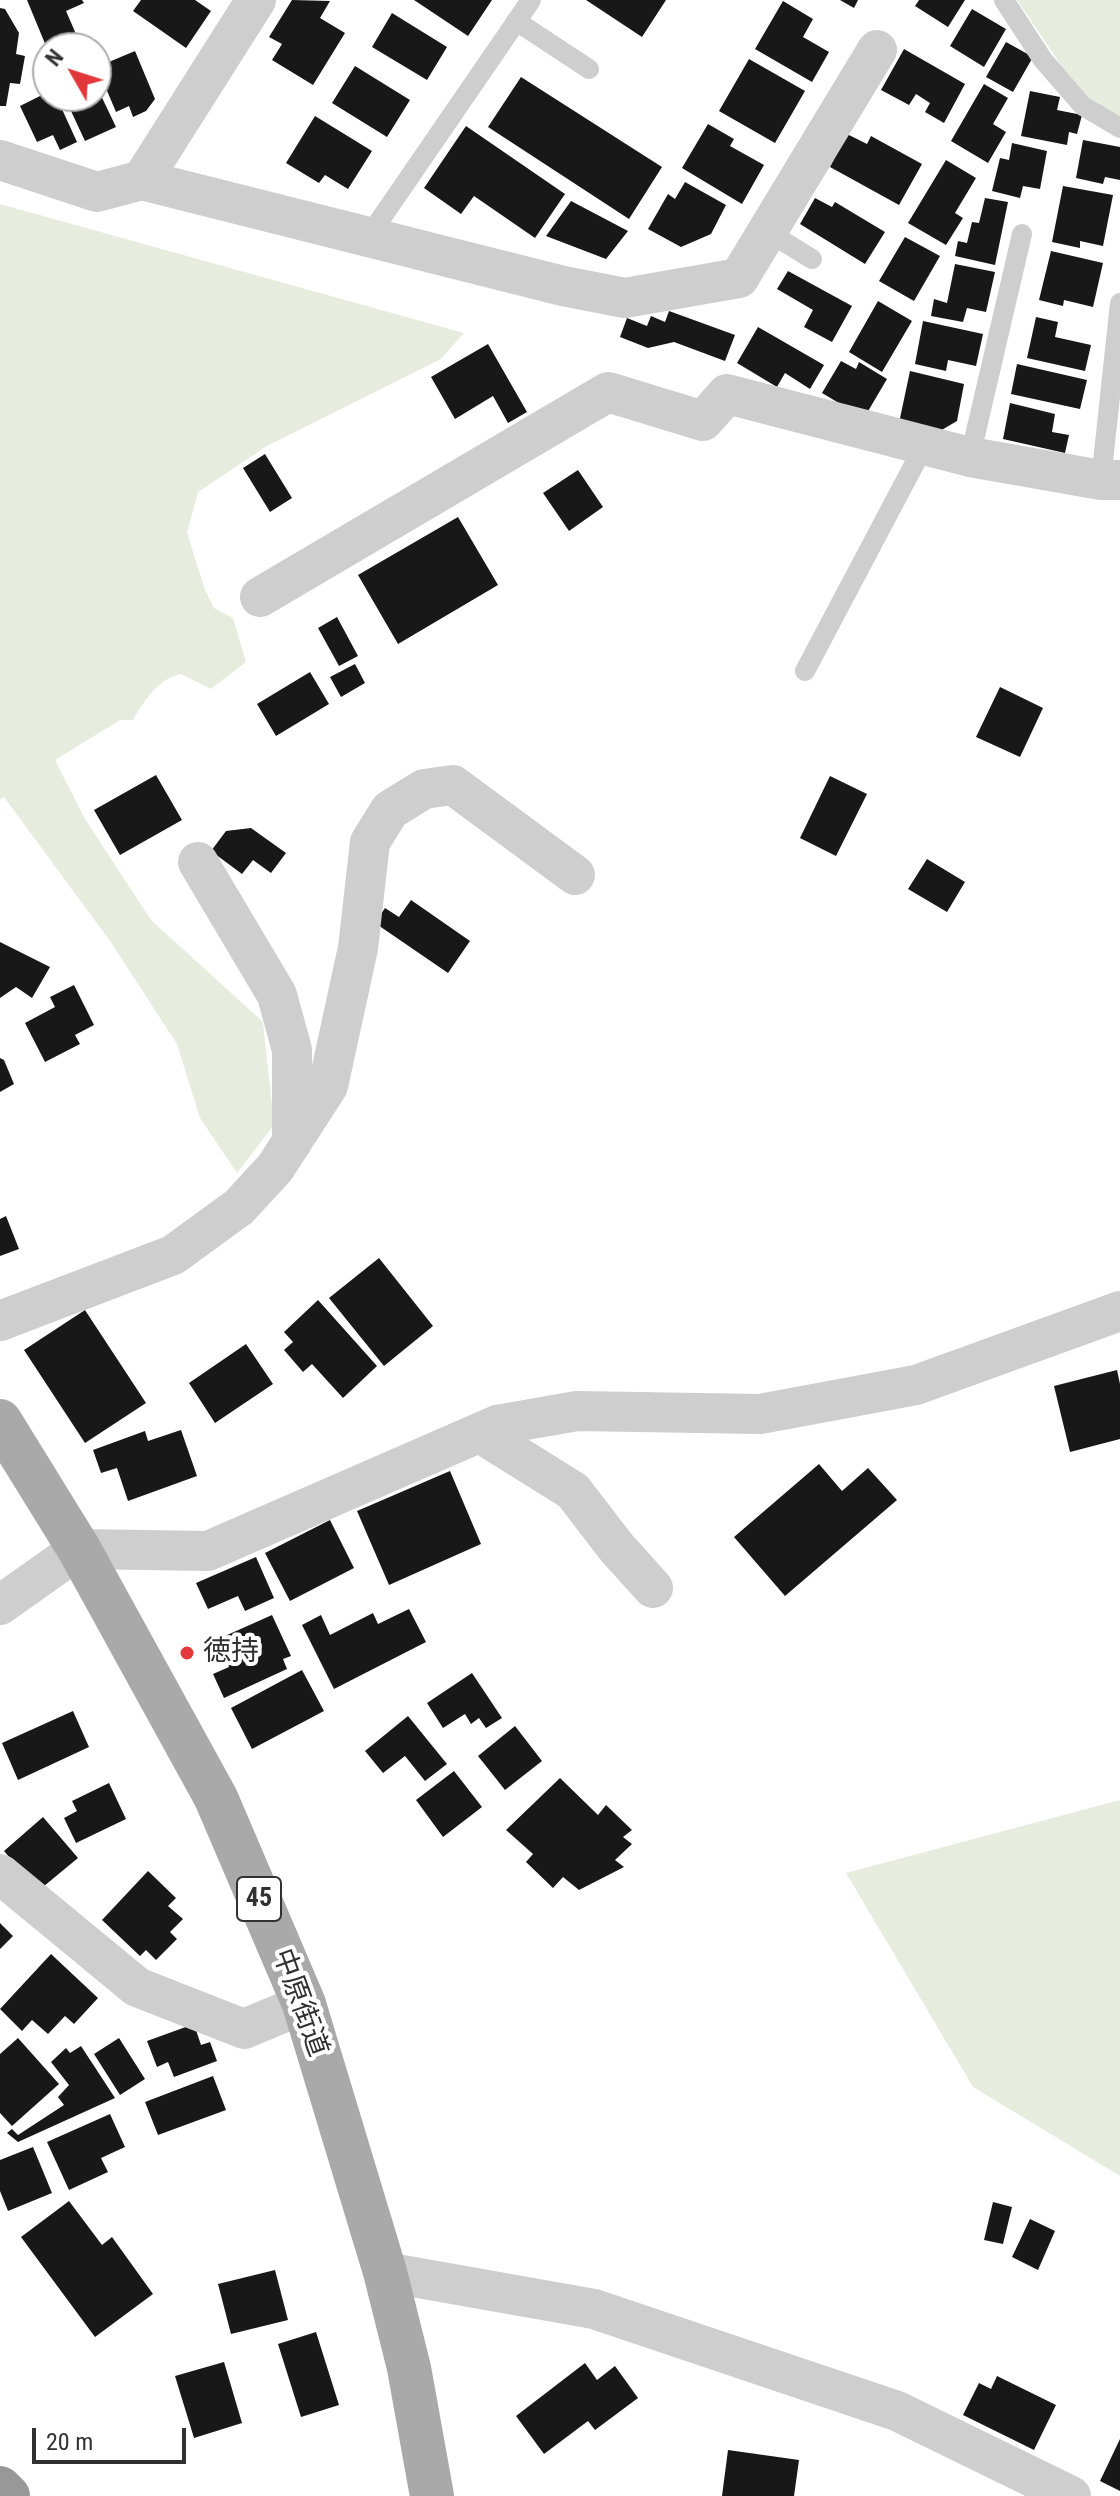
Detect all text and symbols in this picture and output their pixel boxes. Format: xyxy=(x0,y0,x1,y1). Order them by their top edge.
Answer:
north arrow xyxy=(32,32,112,112)
text: N xyxy=(41,45,68,71)
place label: 徳持 xyxy=(203,1636,259,1670)
marker: 徳持 xyxy=(178,1644,196,1662)
road number: 45 xyxy=(237,1877,281,1921)
street label: 中原街道 xyxy=(264,1945,334,2061)
scale bar xyxy=(36,2412,190,2462)
text: 20 m xyxy=(46,2428,93,2456)

